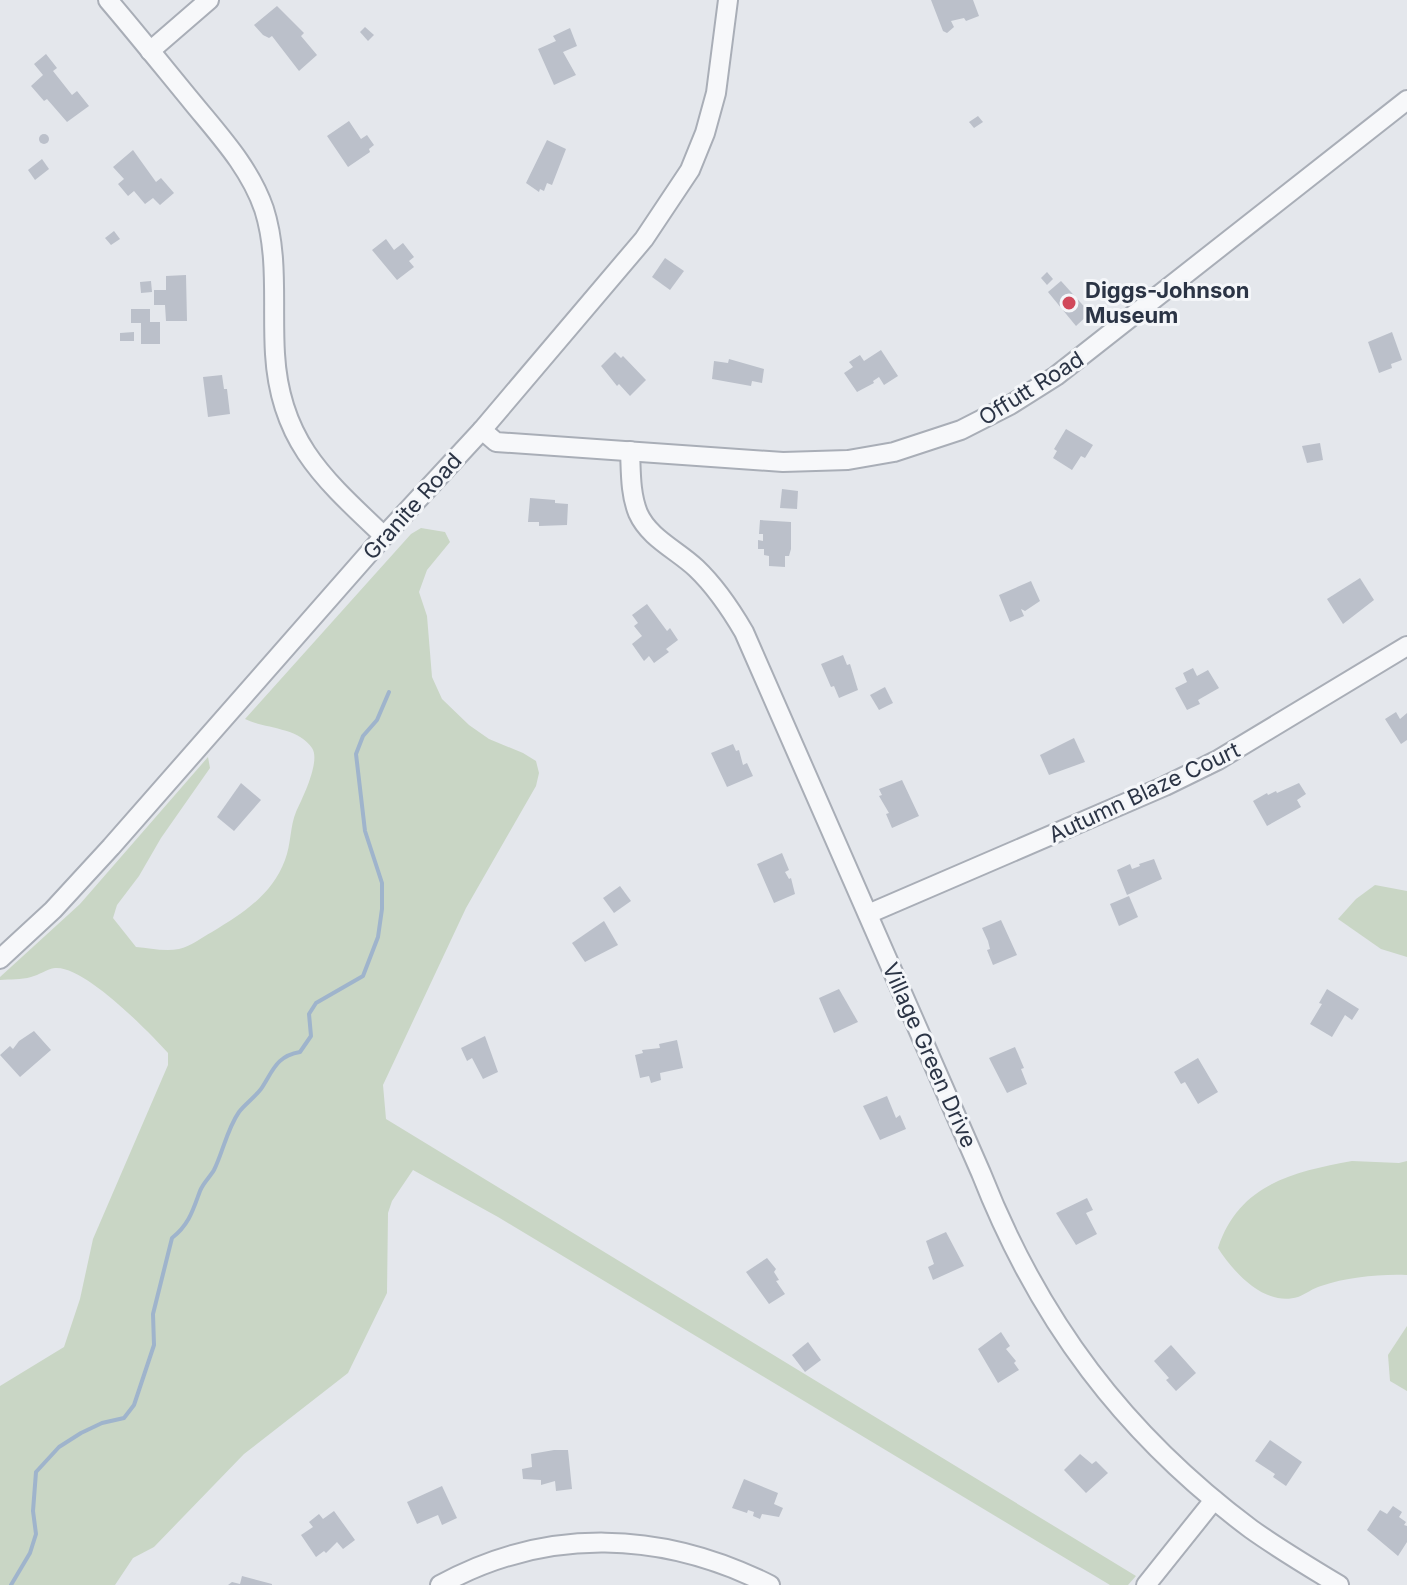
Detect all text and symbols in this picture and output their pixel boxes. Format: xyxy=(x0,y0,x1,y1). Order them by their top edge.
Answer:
place label: Diggs-Johnson Museum xyxy=(1085,277,1250,328)
marker: Diggs-Johnson Museum xyxy=(1060,294,1078,312)
street label: Offutt Road xyxy=(974,346,1088,430)
street label: Granite Road xyxy=(357,447,467,565)
street label: Autumn Blaze Court xyxy=(1044,736,1244,848)
street label: Village Green Drive xyxy=(877,958,983,1152)

